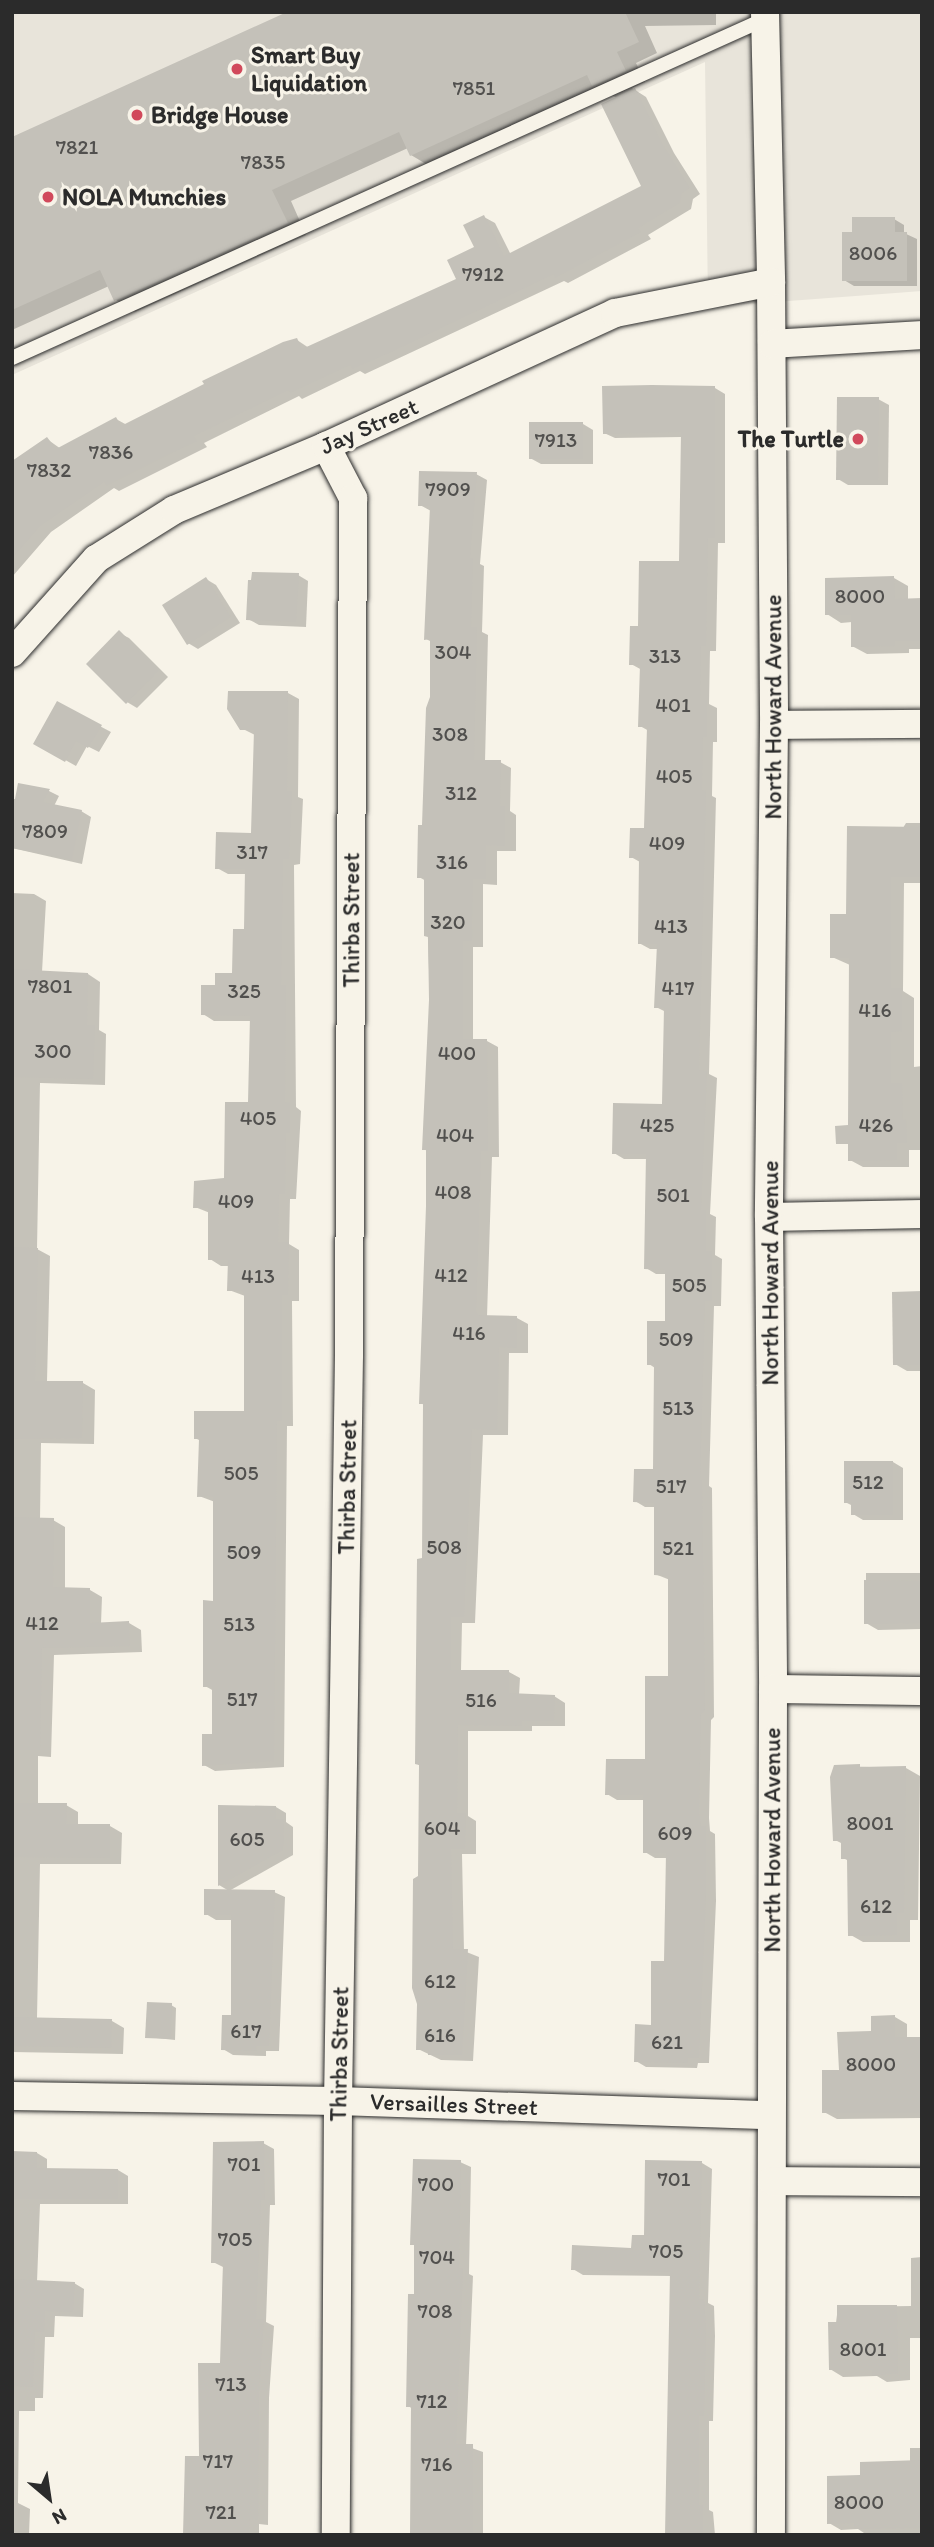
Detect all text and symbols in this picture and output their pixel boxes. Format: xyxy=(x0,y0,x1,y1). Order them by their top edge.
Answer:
place label: Smart Buy Liquidation xyxy=(251,41,367,97)
marker: Smart Buy Liquidation xyxy=(229,61,245,77)
house number: 7851 xyxy=(453,75,495,101)
place label: Bridge House xyxy=(151,101,288,129)
marker: Bridge House xyxy=(129,107,145,123)
house number: 7821 xyxy=(56,134,98,160)
house number: 7835 xyxy=(241,149,285,175)
place label: NOLA Munchies xyxy=(62,183,226,211)
marker: NOLA Munchies xyxy=(40,189,56,205)
house number: 8006 xyxy=(849,240,897,266)
house number: 7912 xyxy=(462,261,504,287)
street label: Jay Street xyxy=(316,392,422,460)
place label: The Turtle xyxy=(739,425,844,453)
house number: 7913 xyxy=(535,427,577,453)
marker: The Turtle xyxy=(850,431,866,447)
house number: 7836 xyxy=(89,439,133,465)
house number: 7832 xyxy=(27,457,71,483)
house number: 7909 xyxy=(425,476,471,502)
house number: 8000 xyxy=(835,583,885,609)
street label: North Howard Avenue xyxy=(759,595,787,819)
house number: 304 xyxy=(434,639,472,665)
house number: 313 xyxy=(649,643,681,669)
house number: 401 xyxy=(655,692,691,718)
house number: 308 xyxy=(432,721,468,747)
house number: 405 xyxy=(656,763,692,789)
house number: 312 xyxy=(445,780,477,806)
house number: 7809 xyxy=(22,818,68,844)
house number: 409 xyxy=(649,830,685,856)
house number: 317 xyxy=(236,839,268,865)
house number: 316 xyxy=(436,849,468,875)
street label: Thirba Street xyxy=(337,853,365,987)
house number: 320 xyxy=(430,909,466,935)
house number: 413 xyxy=(654,913,688,939)
house number: 7801 xyxy=(28,973,72,999)
house number: 417 xyxy=(662,975,694,1001)
house number: 325 xyxy=(227,978,261,1004)
house number: 416 xyxy=(858,997,892,1023)
house number: 300 xyxy=(34,1038,72,1064)
house number: 400 xyxy=(438,1040,476,1066)
house number: 405 xyxy=(240,1105,276,1131)
house number: 425 xyxy=(640,1112,674,1138)
house number: 426 xyxy=(859,1112,893,1138)
house number: 404 xyxy=(436,1122,474,1148)
street label: North Howard Avenue xyxy=(756,1161,784,1385)
house number: 408 xyxy=(434,1179,472,1205)
house number: 501 xyxy=(656,1182,690,1208)
house number: 409 xyxy=(218,1188,254,1214)
house number: 412 xyxy=(434,1262,468,1288)
house number: 413 xyxy=(241,1263,275,1289)
house number: 505 xyxy=(672,1272,706,1298)
house number: 416 xyxy=(452,1320,486,1346)
house number: 509 xyxy=(659,1326,693,1352)
house number: 513 xyxy=(662,1395,694,1421)
street label: Thirba Street xyxy=(331,1419,363,1555)
house number: 505 xyxy=(224,1460,258,1486)
house number: 512 xyxy=(852,1469,884,1495)
house number: 517 xyxy=(655,1473,687,1499)
house number: 508 xyxy=(426,1534,462,1560)
house number: 521 xyxy=(662,1535,694,1561)
house number: 509 xyxy=(227,1539,261,1565)
house number: 412 xyxy=(25,1610,59,1636)
house number: 513 xyxy=(223,1611,255,1637)
house number: 517 xyxy=(226,1686,258,1712)
house number: 516 xyxy=(465,1687,497,1713)
street label: North Howard Avenue xyxy=(758,1728,786,1952)
house number: 8001 xyxy=(846,1810,894,1836)
house number: 604 xyxy=(424,1815,460,1841)
house number: 609 xyxy=(657,1820,693,1846)
house number: 605 xyxy=(229,1826,265,1852)
house number: 612 xyxy=(860,1893,892,1919)
house number: 612 xyxy=(424,1968,456,1994)
street label: Thirba Street xyxy=(323,1986,355,2122)
house number: 617 xyxy=(230,2018,262,2044)
house number: 616 xyxy=(424,2022,456,2048)
house number: 621 xyxy=(651,2029,683,2055)
house number: 8000 xyxy=(846,2051,896,2077)
street label: Versailles Street xyxy=(370,2087,538,2121)
house number: 701 xyxy=(227,2151,261,2177)
house number: 701 xyxy=(657,2166,691,2192)
house number: 700 xyxy=(418,2171,454,2197)
house number: 705 xyxy=(218,2226,252,2252)
house number: 705 xyxy=(649,2238,683,2264)
house number: 704 xyxy=(419,2244,455,2270)
house number: 708 xyxy=(418,2298,452,2324)
house number: 8001 xyxy=(839,2336,887,2362)
house number: 713 xyxy=(215,2371,247,2397)
house number: 712 xyxy=(416,2388,448,2414)
house number: 717 xyxy=(203,2448,233,2474)
house number: 716 xyxy=(421,2451,453,2477)
north arrow xyxy=(14,2463,84,2533)
house number: 8000 xyxy=(834,2489,884,2515)
house number: 721 xyxy=(205,2499,237,2525)
text: N xyxy=(48,2504,71,2530)

